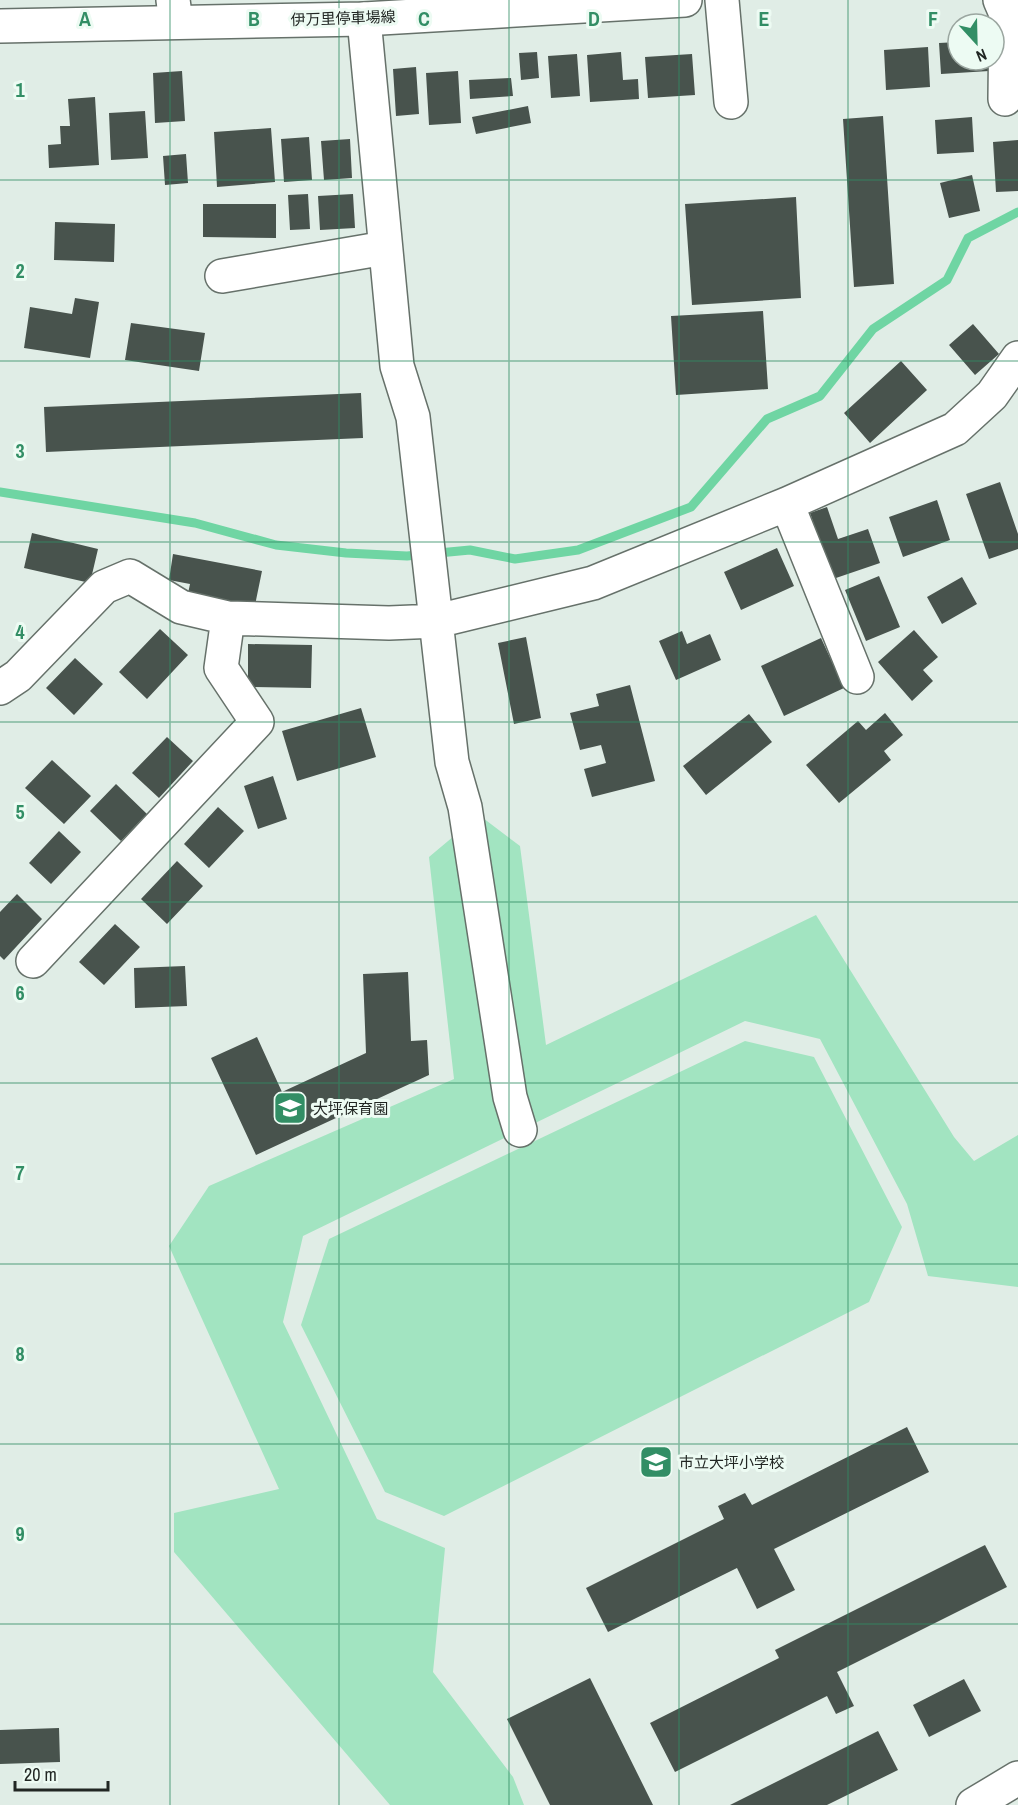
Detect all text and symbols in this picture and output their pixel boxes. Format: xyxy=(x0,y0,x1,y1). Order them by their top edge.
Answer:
text: A xyxy=(79,5,91,32)
text: B xyxy=(248,5,260,32)
text: C xyxy=(418,5,430,32)
text: D xyxy=(588,5,600,32)
text: E xyxy=(759,5,770,32)
text: F xyxy=(928,5,938,32)
street label: 伊万里停車場線 xyxy=(290,6,396,30)
north arrow xyxy=(946,12,1006,72)
text: N xyxy=(973,44,990,68)
text: 1 xyxy=(15,76,25,103)
text: 2 xyxy=(15,257,25,284)
text: 3 xyxy=(15,437,25,464)
text: 4 xyxy=(15,618,25,645)
text: 5 xyxy=(15,798,25,825)
text: 6 xyxy=(15,979,25,1006)
school or university icon: 大坪保育園 xyxy=(272,1090,308,1126)
place label: 大坪保育園 xyxy=(313,1098,388,1119)
text: 7 xyxy=(15,1159,25,1186)
text: 8 xyxy=(15,1340,25,1367)
school or university icon: 市立大坪小学校 xyxy=(638,1444,674,1480)
place label: 市立大坪小学校 xyxy=(679,1452,784,1473)
text: 9 xyxy=(15,1520,25,1547)
scale bar xyxy=(15,1754,108,1792)
text: 20 m xyxy=(24,1762,57,1787)

